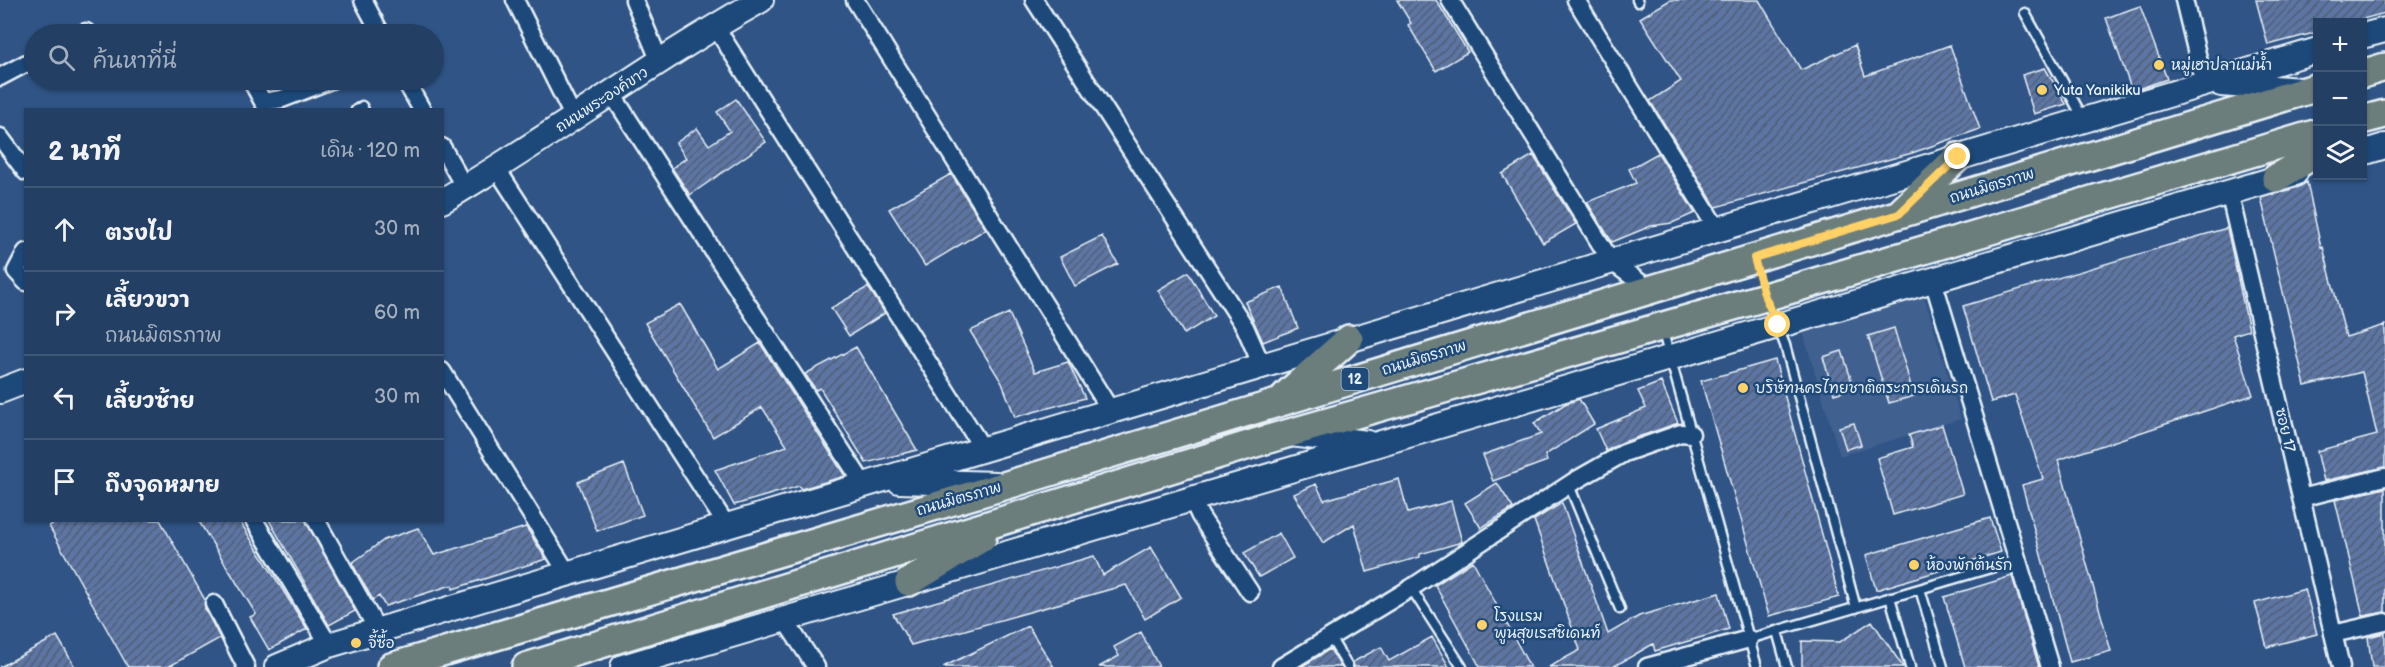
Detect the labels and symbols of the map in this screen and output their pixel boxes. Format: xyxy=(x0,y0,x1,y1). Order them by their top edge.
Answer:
place label: หมู่เฮาปลาแม่น้ำ xyxy=(2171,51,2272,76)
marker: หมู่เฮาปลาแม่น้ำ xyxy=(2152,58,2166,72)
street label: ถนนพระองค์ขาว xyxy=(552,62,652,137)
place label: Yuta Yanikiku xyxy=(2053,81,2141,100)
marker: Yuta Yanikiku xyxy=(2035,83,2049,97)
route end xyxy=(1944,143,1970,169)
street label: ถนนมิตรภาพ xyxy=(1947,164,2037,208)
route start xyxy=(1764,311,1790,337)
street label: ถนนมิตรภาพ xyxy=(1379,336,1469,380)
road number: 12 xyxy=(1342,368,1368,390)
place label: บริษัทนครไทยชาติตระการเดินรถ xyxy=(1755,378,1968,398)
marker: บริษัทนครไทยชาติตระการเดินรถ xyxy=(1736,381,1750,395)
street label: ซอย 17 xyxy=(2271,406,2299,455)
street label: ถนนมิตรภาพ xyxy=(914,478,1004,520)
place label: ห้องพักต้นรัก xyxy=(1926,555,2013,575)
marker: ห้องพักต้นรัก xyxy=(1907,558,1921,572)
place label: โรงแรม พูนสุขเรสซิเดนท์ xyxy=(1494,606,1601,644)
marker: โรงแรม พูนสุขเรสซิเดนท์ xyxy=(1475,618,1489,632)
place label: จี้ซื้อ xyxy=(368,629,395,653)
marker: จี้ซื้อ xyxy=(349,636,363,650)

